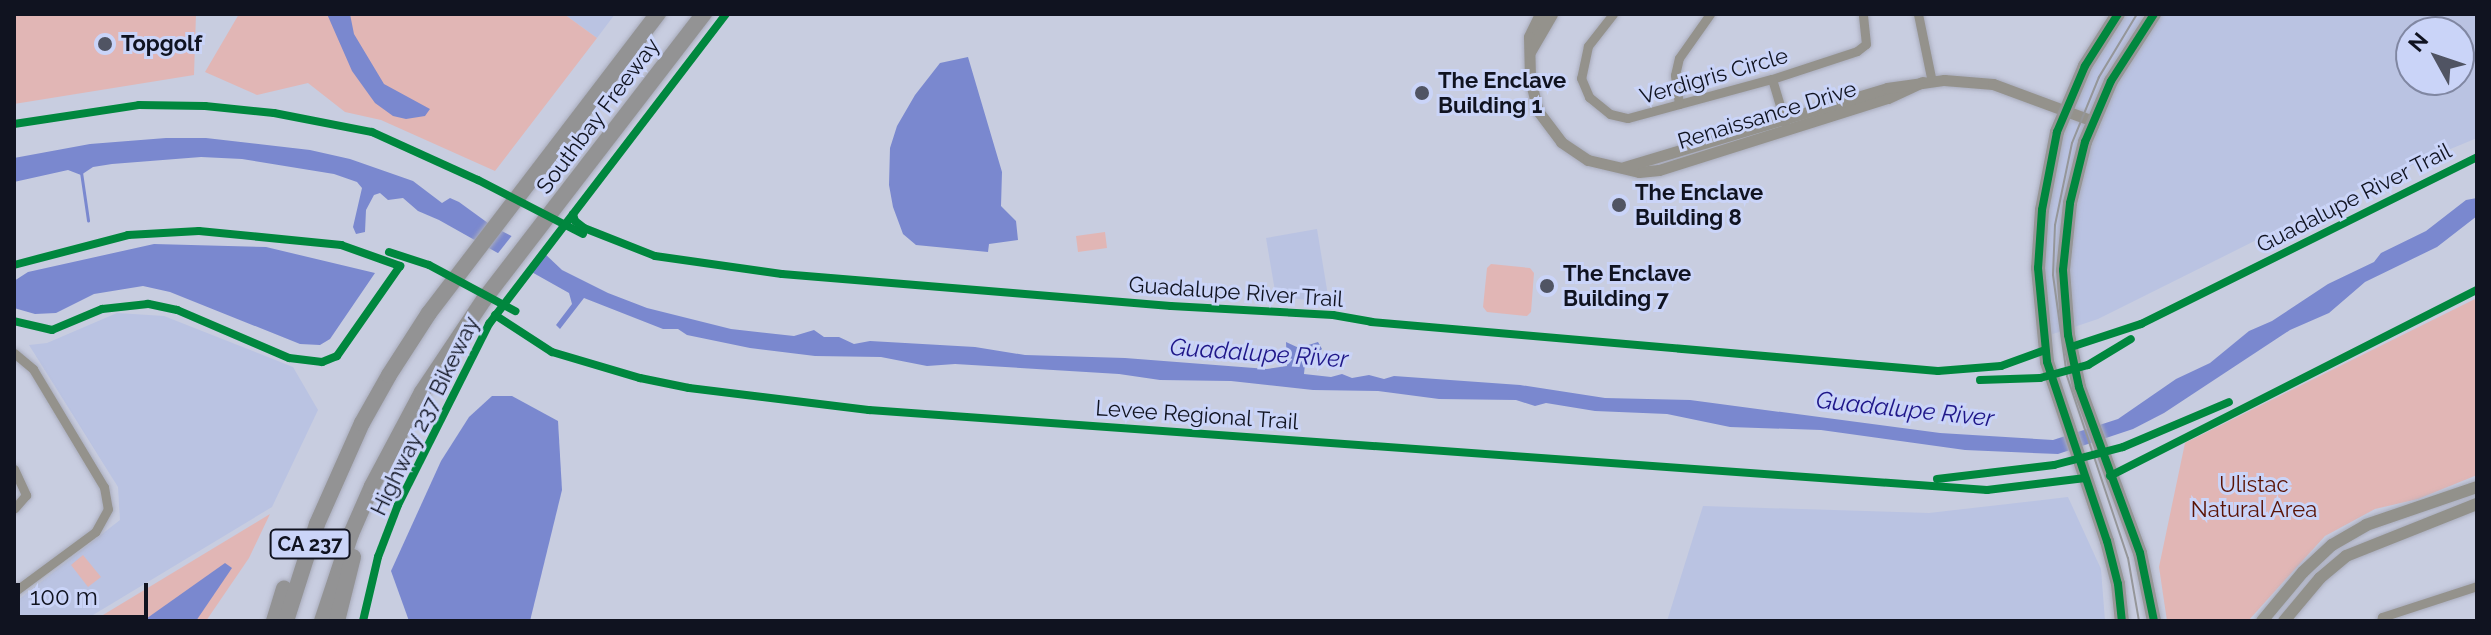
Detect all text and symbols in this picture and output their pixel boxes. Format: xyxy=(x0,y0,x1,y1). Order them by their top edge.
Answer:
north arrow xyxy=(2395,16,2475,96)
text: N xyxy=(2403,27,2433,57)
place label: Topgolf xyxy=(121,31,202,57)
street label: Southbay Freeway xyxy=(531,33,665,199)
marker: Topgolf xyxy=(96,35,114,53)
street label: Verdigris Circle xyxy=(1637,42,1791,110)
place label: The Enclave Building 1 xyxy=(1438,67,1566,118)
street label: Renaissance Drive xyxy=(1674,75,1860,155)
marker: The Enclave Building 1 xyxy=(1413,84,1431,102)
street label: Guadalupe River Trail xyxy=(2252,137,2456,259)
place label: The Enclave Building 8 xyxy=(1635,179,1763,230)
marker: The Enclave Building 8 xyxy=(1610,196,1628,214)
place label: The Enclave Building 7 xyxy=(1563,260,1691,312)
street label: Guadalupe River Trail xyxy=(1127,271,1345,313)
marker: The Enclave Building 7 xyxy=(1538,277,1556,295)
street label: Highway 237 Bikeway xyxy=(365,312,485,520)
water label: Guadalupe River xyxy=(1169,332,1349,374)
water label: Guadalupe River xyxy=(1815,385,1995,433)
street label: Levee Regional Trail xyxy=(1094,395,1300,435)
park label: Ulistac Natural Area xyxy=(2190,471,2318,522)
road number: CA 237 xyxy=(268,528,352,560)
scale bar xyxy=(20,567,152,617)
text: 100 m xyxy=(30,582,98,611)

